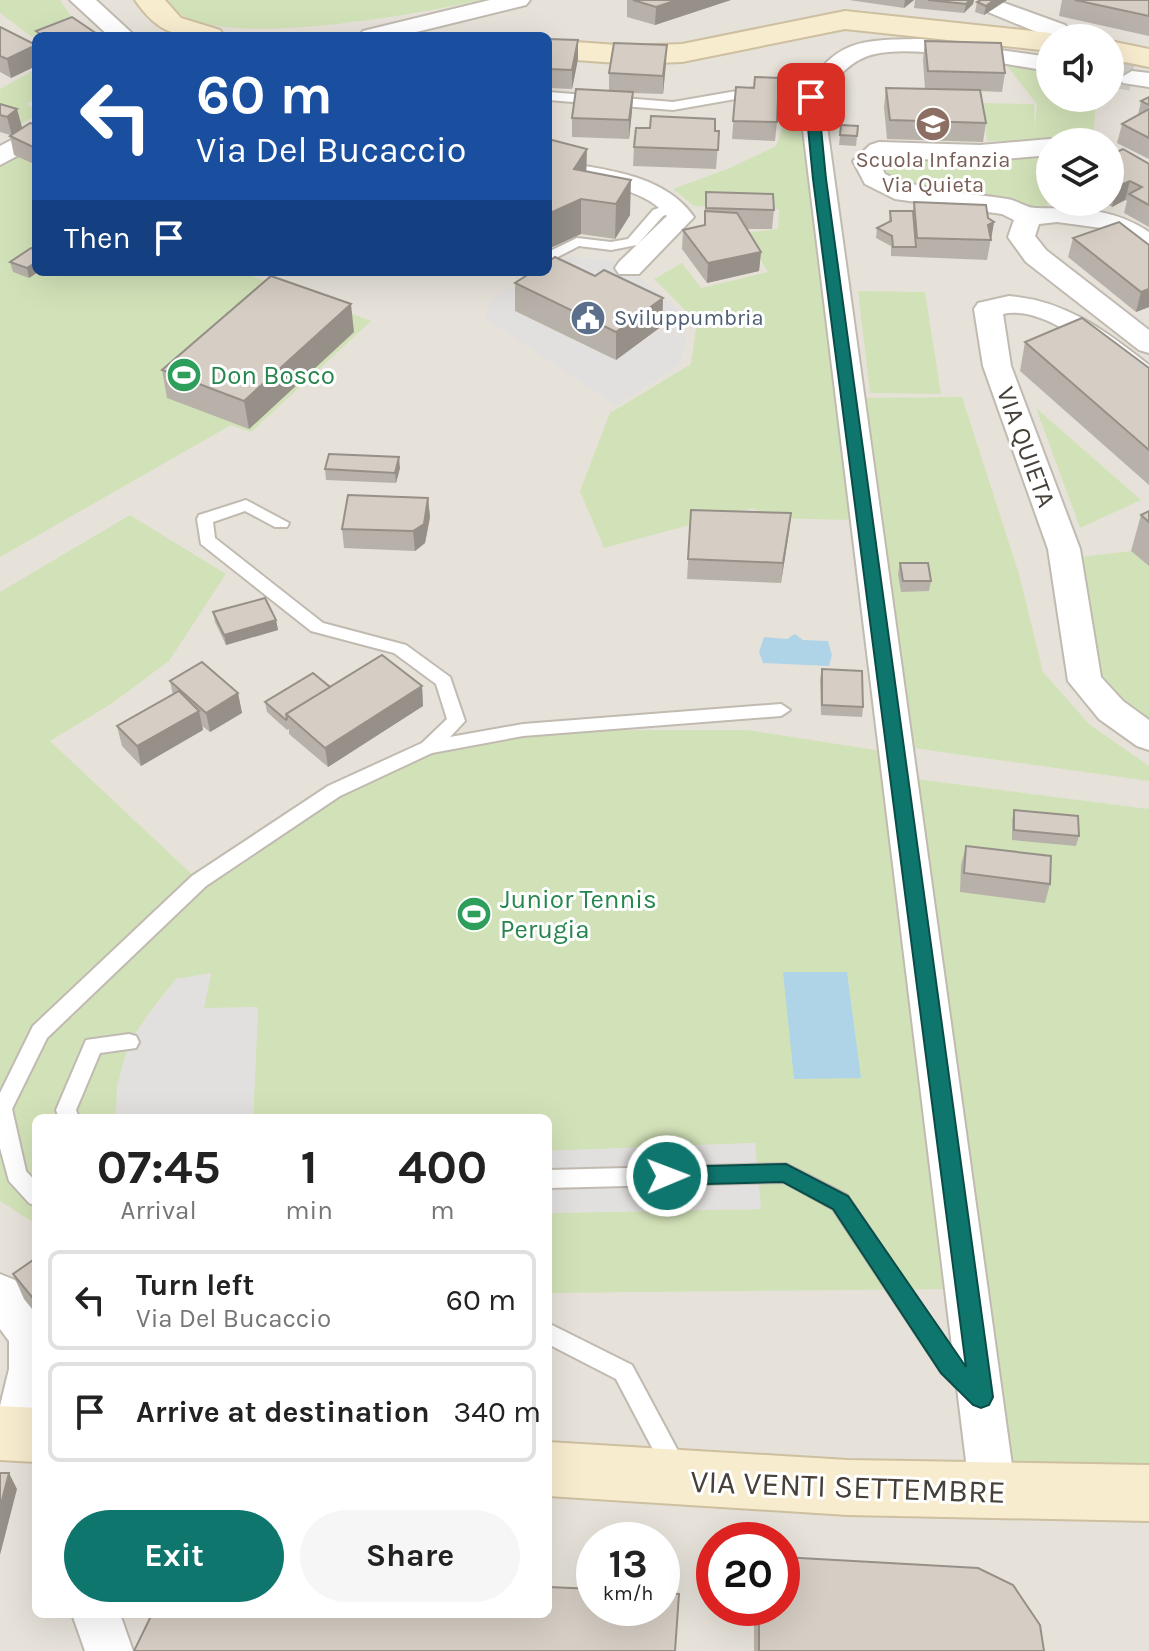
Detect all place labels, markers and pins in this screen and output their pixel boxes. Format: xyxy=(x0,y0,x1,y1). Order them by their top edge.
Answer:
pin xyxy=(777,63,845,131)
school or university icon: Scuola Infanzia Via Quieta xyxy=(914,105,952,143)
place label: Scuola Infanzia Via Quieta xyxy=(856,147,1010,198)
public building icon: Sviluppumbria xyxy=(569,299,607,337)
place label: Sviluppumbria xyxy=(614,305,764,331)
sports icon: Don Bosco xyxy=(165,356,203,394)
place label: Don Bosco xyxy=(210,360,335,391)
place label: Junior Tennis Perugia xyxy=(500,884,657,945)
sports icon: Junior Tennis Perugia xyxy=(455,895,493,933)

